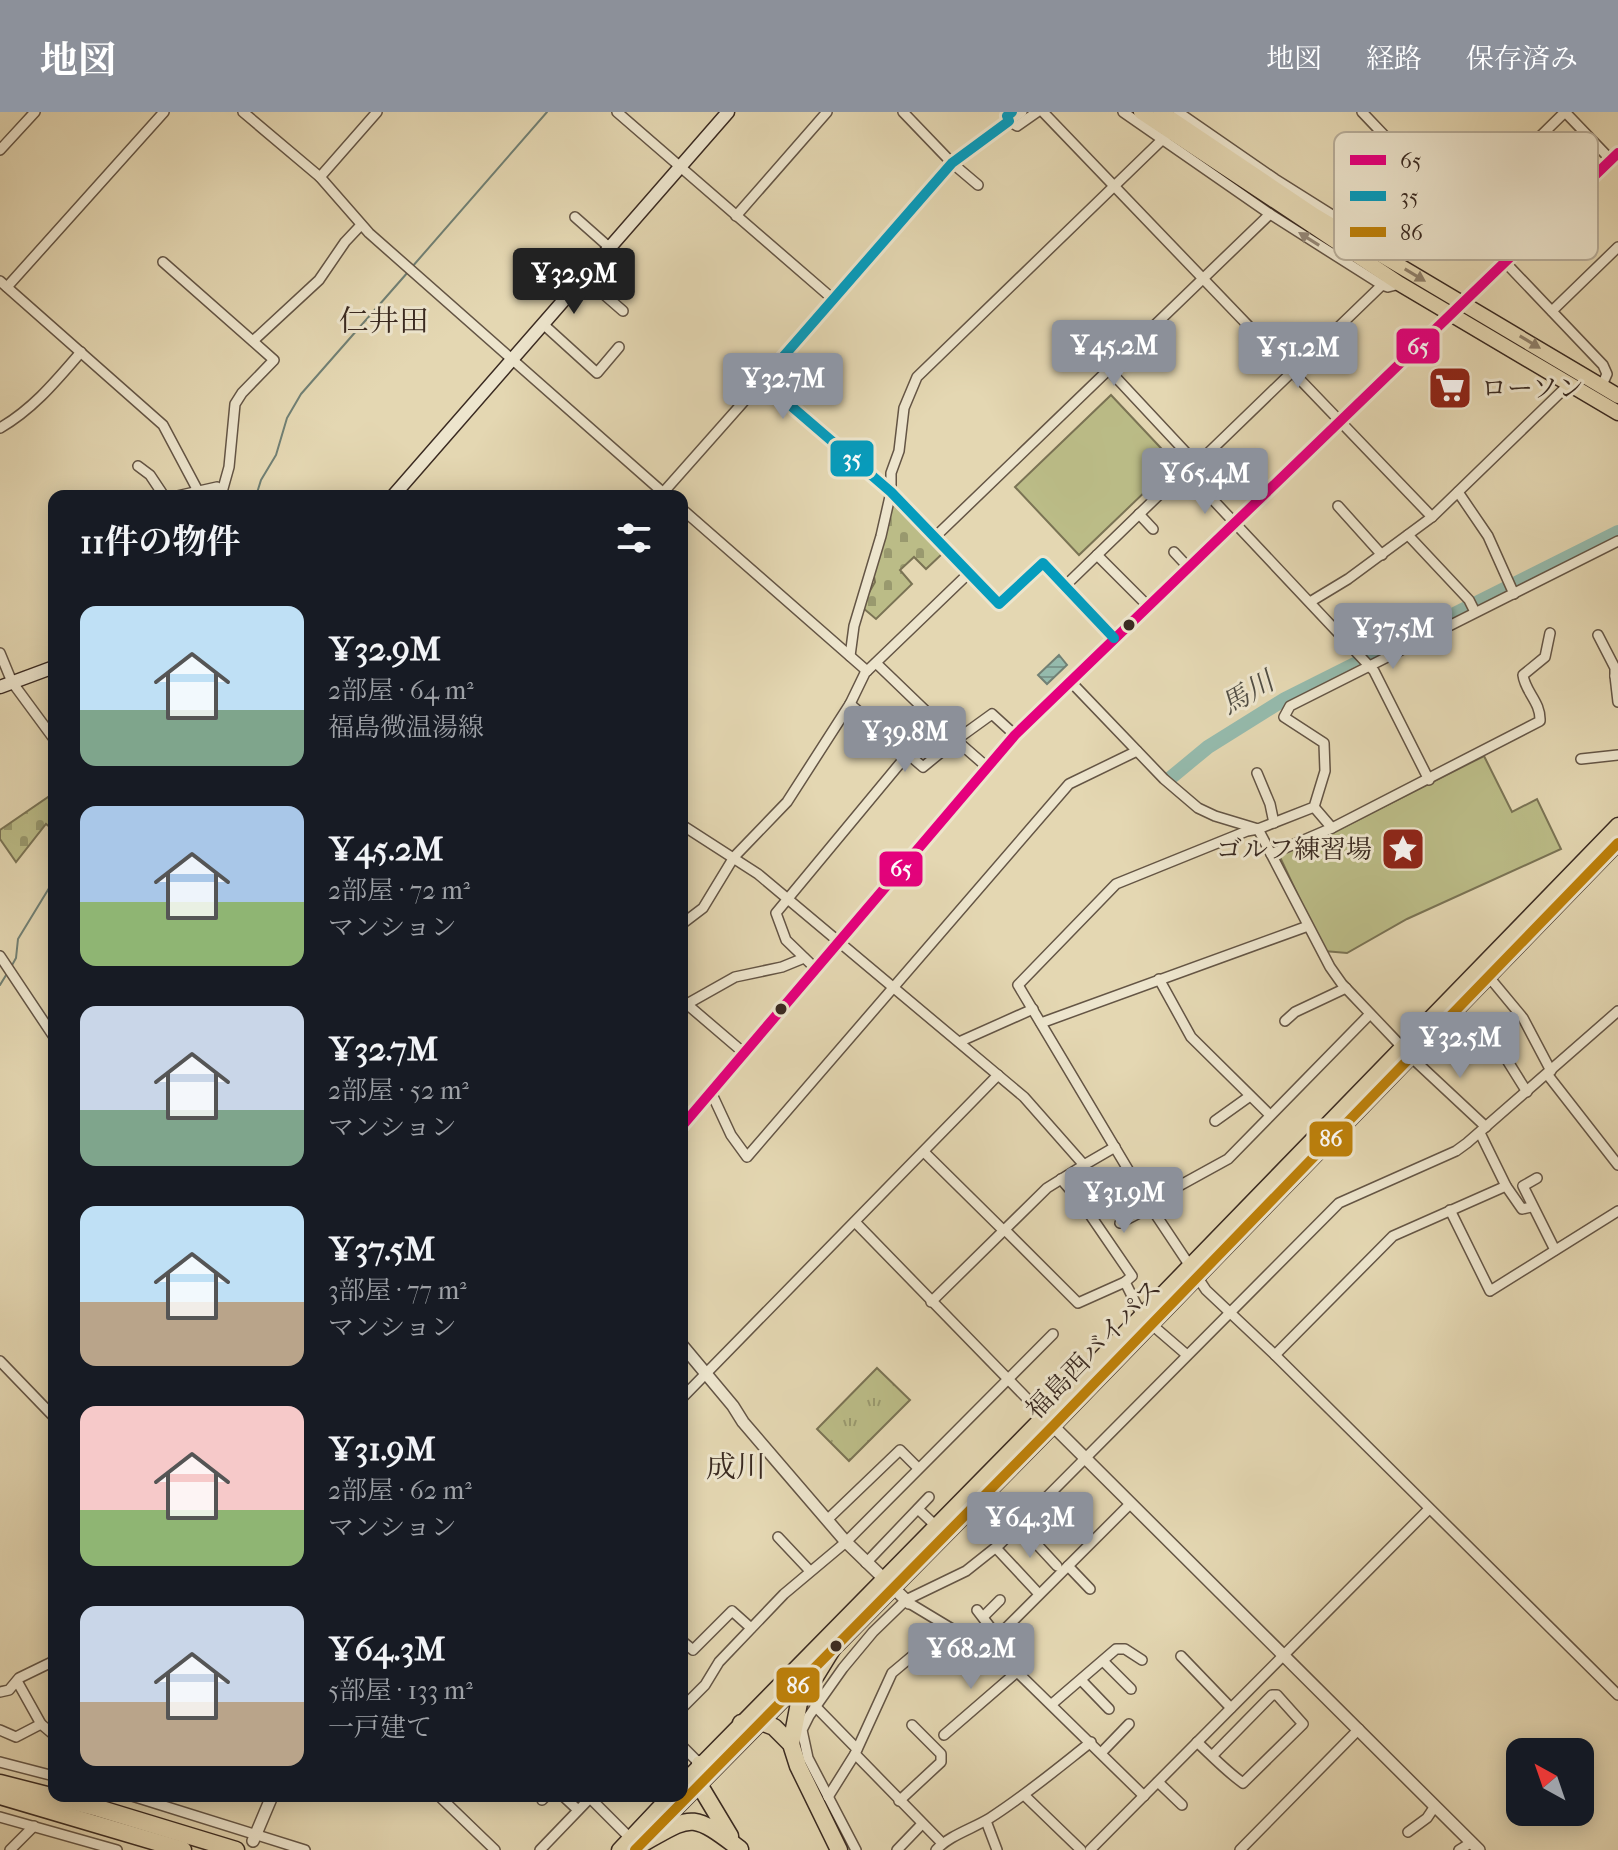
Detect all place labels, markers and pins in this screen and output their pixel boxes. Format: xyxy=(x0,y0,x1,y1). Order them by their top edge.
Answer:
pin: ¥32.9M xyxy=(509,248,639,316)
pin: ¥45.2M xyxy=(1049,320,1179,388)
pin: ¥51.2M xyxy=(1233,322,1363,390)
pin: ¥32.7M xyxy=(718,353,848,421)
supermarket icon: ローソン xyxy=(1426,364,1474,412)
place label: ローソン xyxy=(1481,373,1584,404)
pin: ¥65.4M xyxy=(1140,448,1270,516)
pin: ¥37.5M xyxy=(1328,603,1458,671)
unlabelled marker xyxy=(1121,617,1137,633)
pin: ¥39.8M xyxy=(840,706,970,774)
place icon: ゴルフ練習場 xyxy=(1379,825,1427,873)
place label: ゴルフ練習場 xyxy=(1216,834,1372,865)
unlabelled marker xyxy=(773,1001,789,1017)
pin: ¥32.5M xyxy=(1395,1012,1525,1080)
pin: ¥31.9M xyxy=(1059,1167,1189,1235)
pin: ¥64.3M xyxy=(965,1492,1095,1560)
pin: ¥68.2M xyxy=(906,1623,1036,1691)
unlabelled marker xyxy=(828,1638,844,1654)

